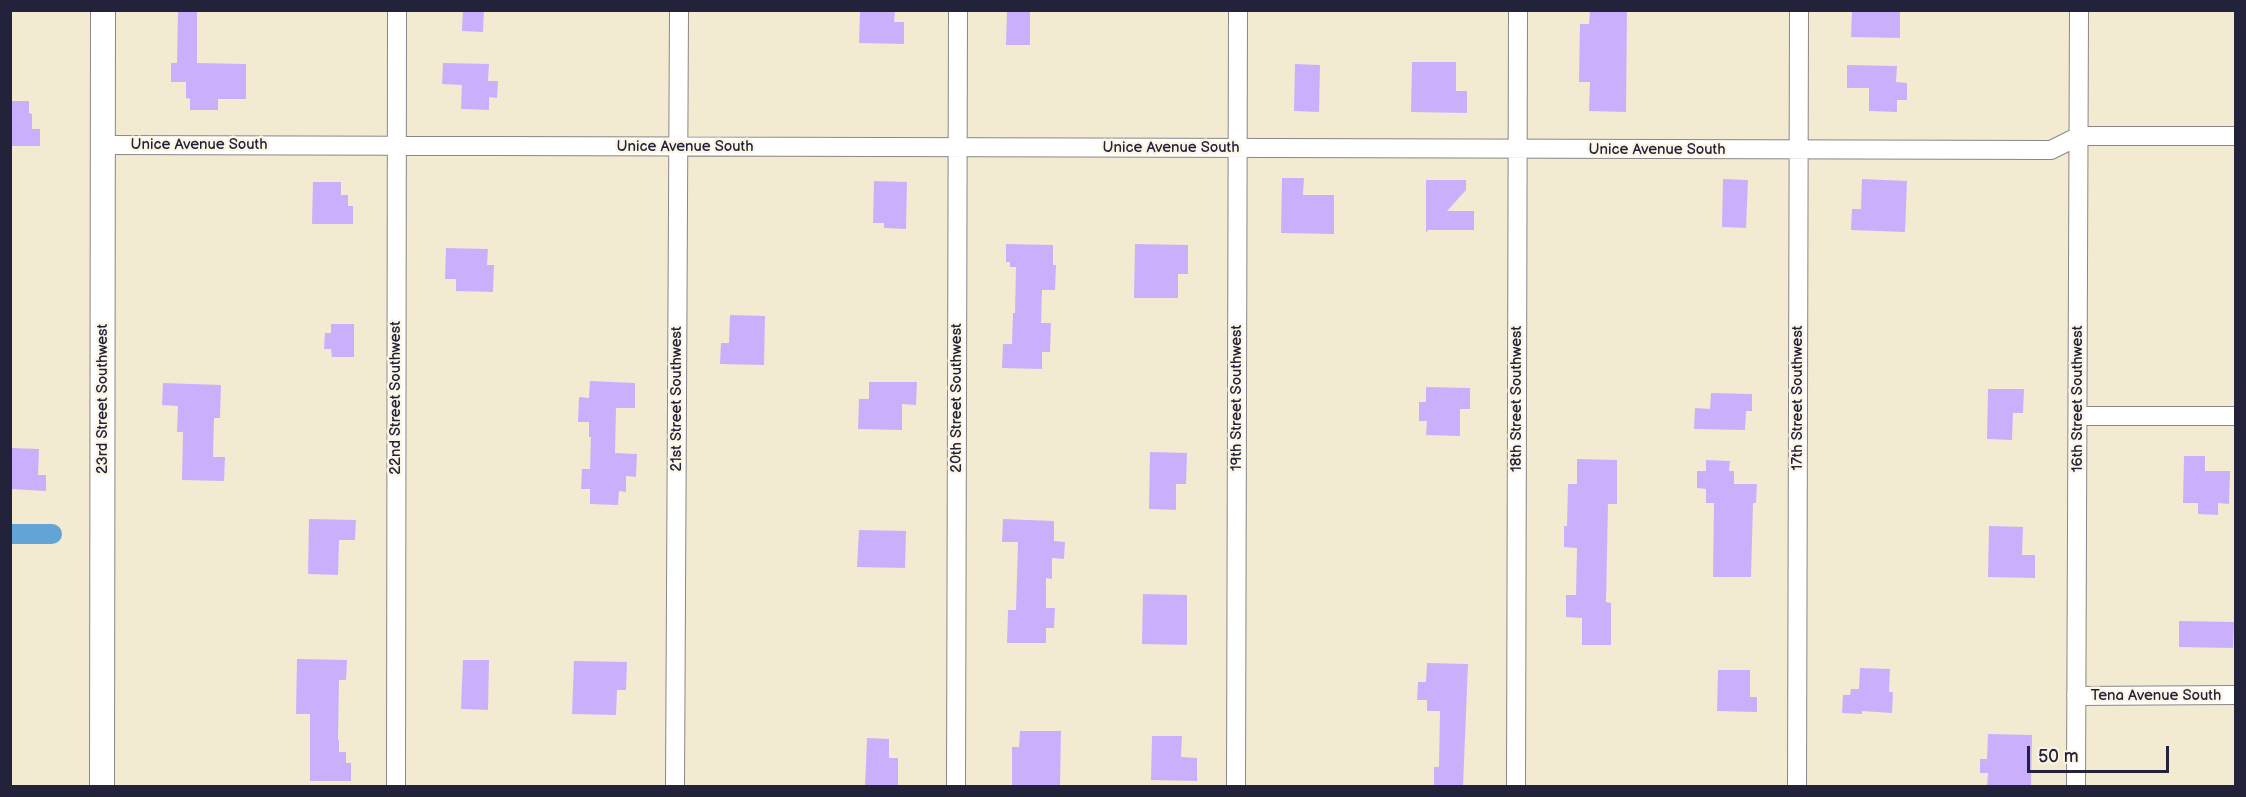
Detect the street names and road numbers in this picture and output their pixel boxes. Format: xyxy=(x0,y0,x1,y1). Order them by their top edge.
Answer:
street label: Unice Avenue South xyxy=(131,136,267,154)
street label: Unice Avenue South xyxy=(617,138,753,156)
street label: Unice Avenue South xyxy=(1103,139,1239,157)
street label: Unice Avenue South xyxy=(1589,141,1725,159)
street label: 22nd Street Southwest xyxy=(387,321,405,475)
street label: 20th Street Southwest xyxy=(948,323,966,473)
street label: 23rd Street Southwest xyxy=(94,324,112,474)
street label: 19th Street Southwest xyxy=(1228,325,1246,471)
street label: 21st Street Southwest xyxy=(668,326,686,472)
street label: 18th Street Southwest xyxy=(1508,326,1526,472)
street label: 17th Street Southwest xyxy=(1789,326,1807,470)
street label: 16th Street Southwest xyxy=(2069,326,2087,472)
street label: Tena Avenue South xyxy=(2091,687,2221,705)

